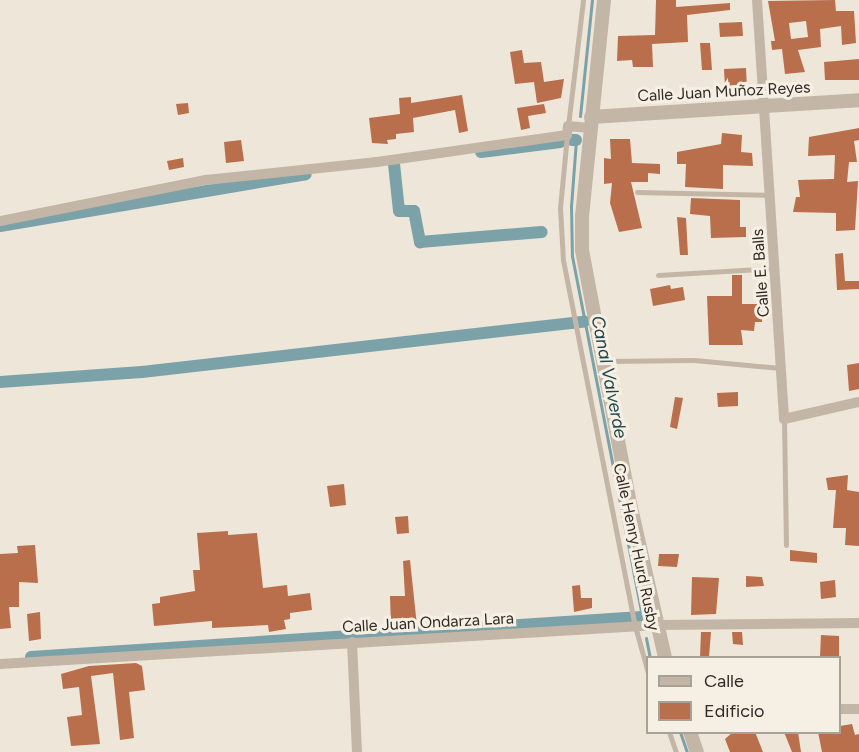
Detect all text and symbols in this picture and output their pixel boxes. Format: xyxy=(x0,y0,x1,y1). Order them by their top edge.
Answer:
street label: Calle Juan Muñoz Reyes xyxy=(637,78,811,106)
street label: Calle E. Balls xyxy=(748,228,774,318)
water label: Canal Valverde xyxy=(587,314,631,440)
street label: Calle Henry Hurd Rusby xyxy=(609,462,663,632)
street label: Calle Juan Ondarza Lara xyxy=(342,609,514,637)
legend xyxy=(646,656,841,734)
text: Calle xyxy=(704,670,744,692)
text: Edificio xyxy=(704,700,765,722)

